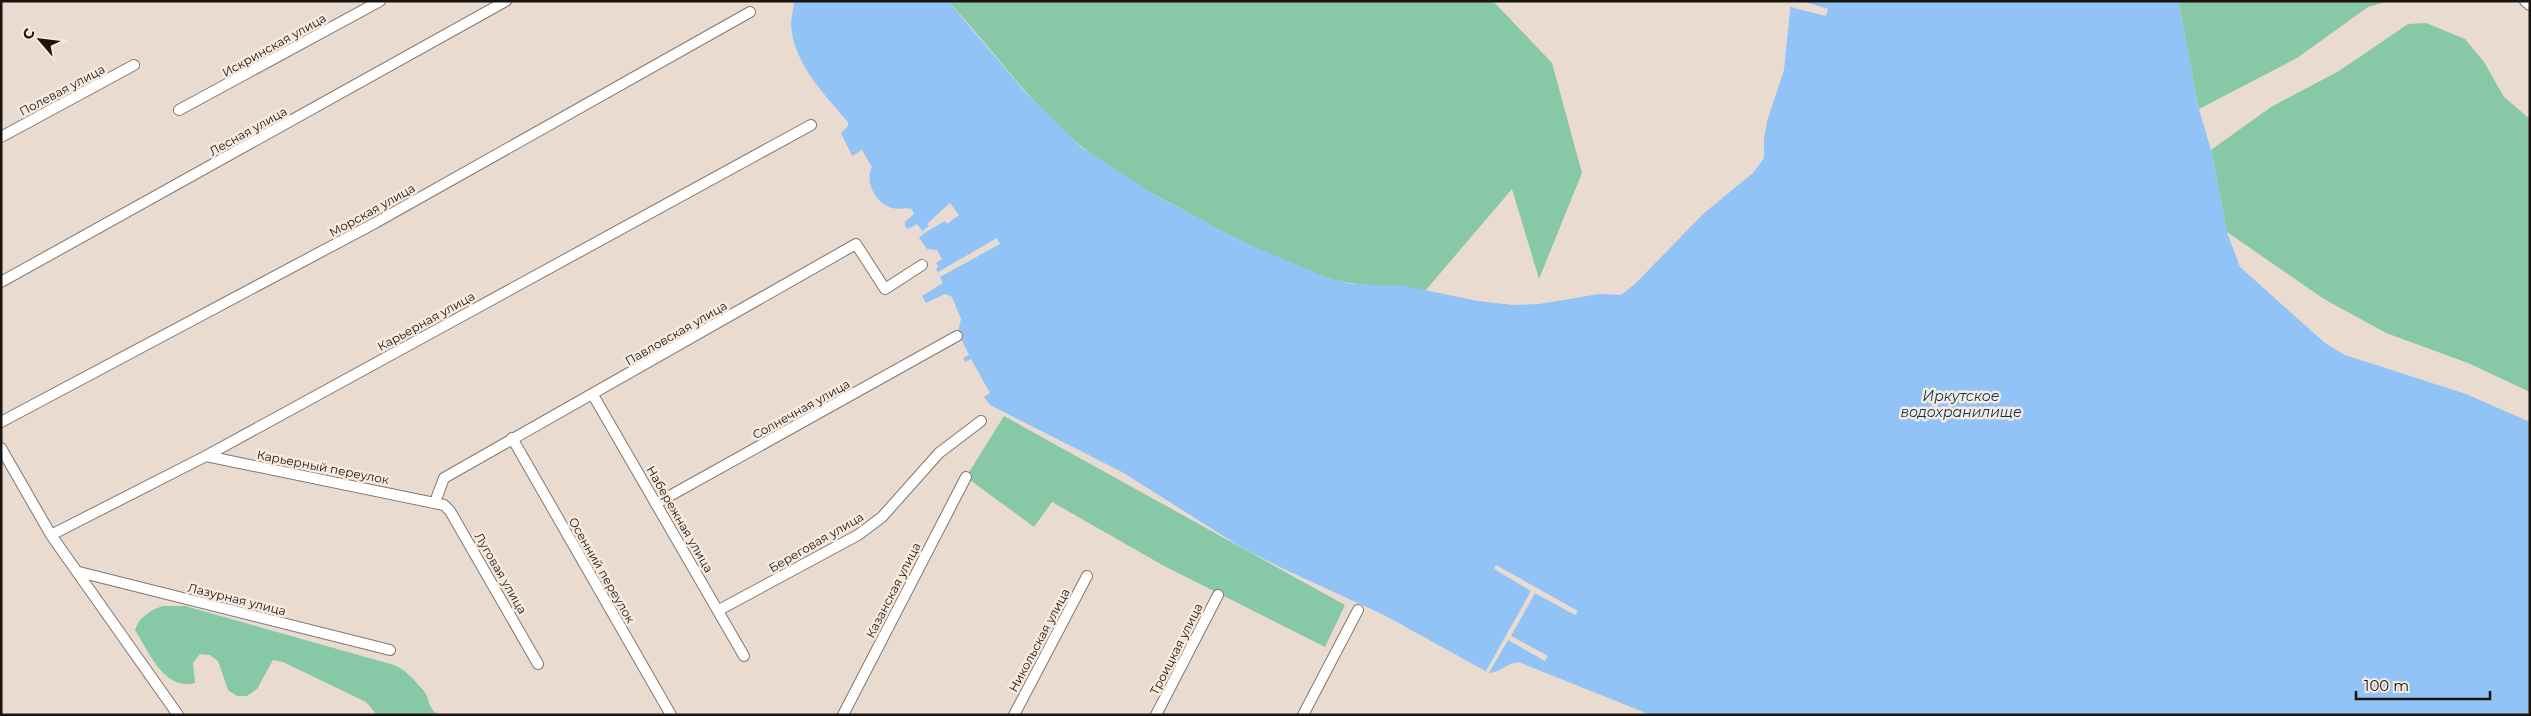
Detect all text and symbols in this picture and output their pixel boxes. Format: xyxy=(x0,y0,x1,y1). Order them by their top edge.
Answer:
street label: Искринская улица xyxy=(219,10,329,80)
north arrow xyxy=(15,15,65,65)
text: С xyxy=(18,25,39,43)
street label: Полевая улица xyxy=(17,61,107,119)
street label: Лесная улица xyxy=(207,103,289,159)
street label: Морская улица xyxy=(326,180,418,240)
street label: Карьерная улица xyxy=(375,288,477,354)
street label: Павловская улица xyxy=(622,298,730,368)
street label: Солнечная улица xyxy=(750,376,852,442)
water label: Иркутское водохранилище xyxy=(1900,387,2022,421)
street label: Карьерный переулок xyxy=(256,447,390,487)
street label: Набережная улица xyxy=(643,463,717,575)
street label: Береговая улица xyxy=(766,509,866,575)
street label: Осенний переулок xyxy=(566,514,638,626)
street label: Луговая улица xyxy=(472,530,530,616)
street label: Казанская улица xyxy=(862,540,924,640)
street label: Лазурная улица xyxy=(186,580,288,618)
street label: Никольская улица xyxy=(1005,586,1073,694)
street label: Троицкая улица xyxy=(1146,601,1206,697)
scale bar xyxy=(2356,668,2490,700)
text: 100 m xyxy=(2364,676,2409,695)

